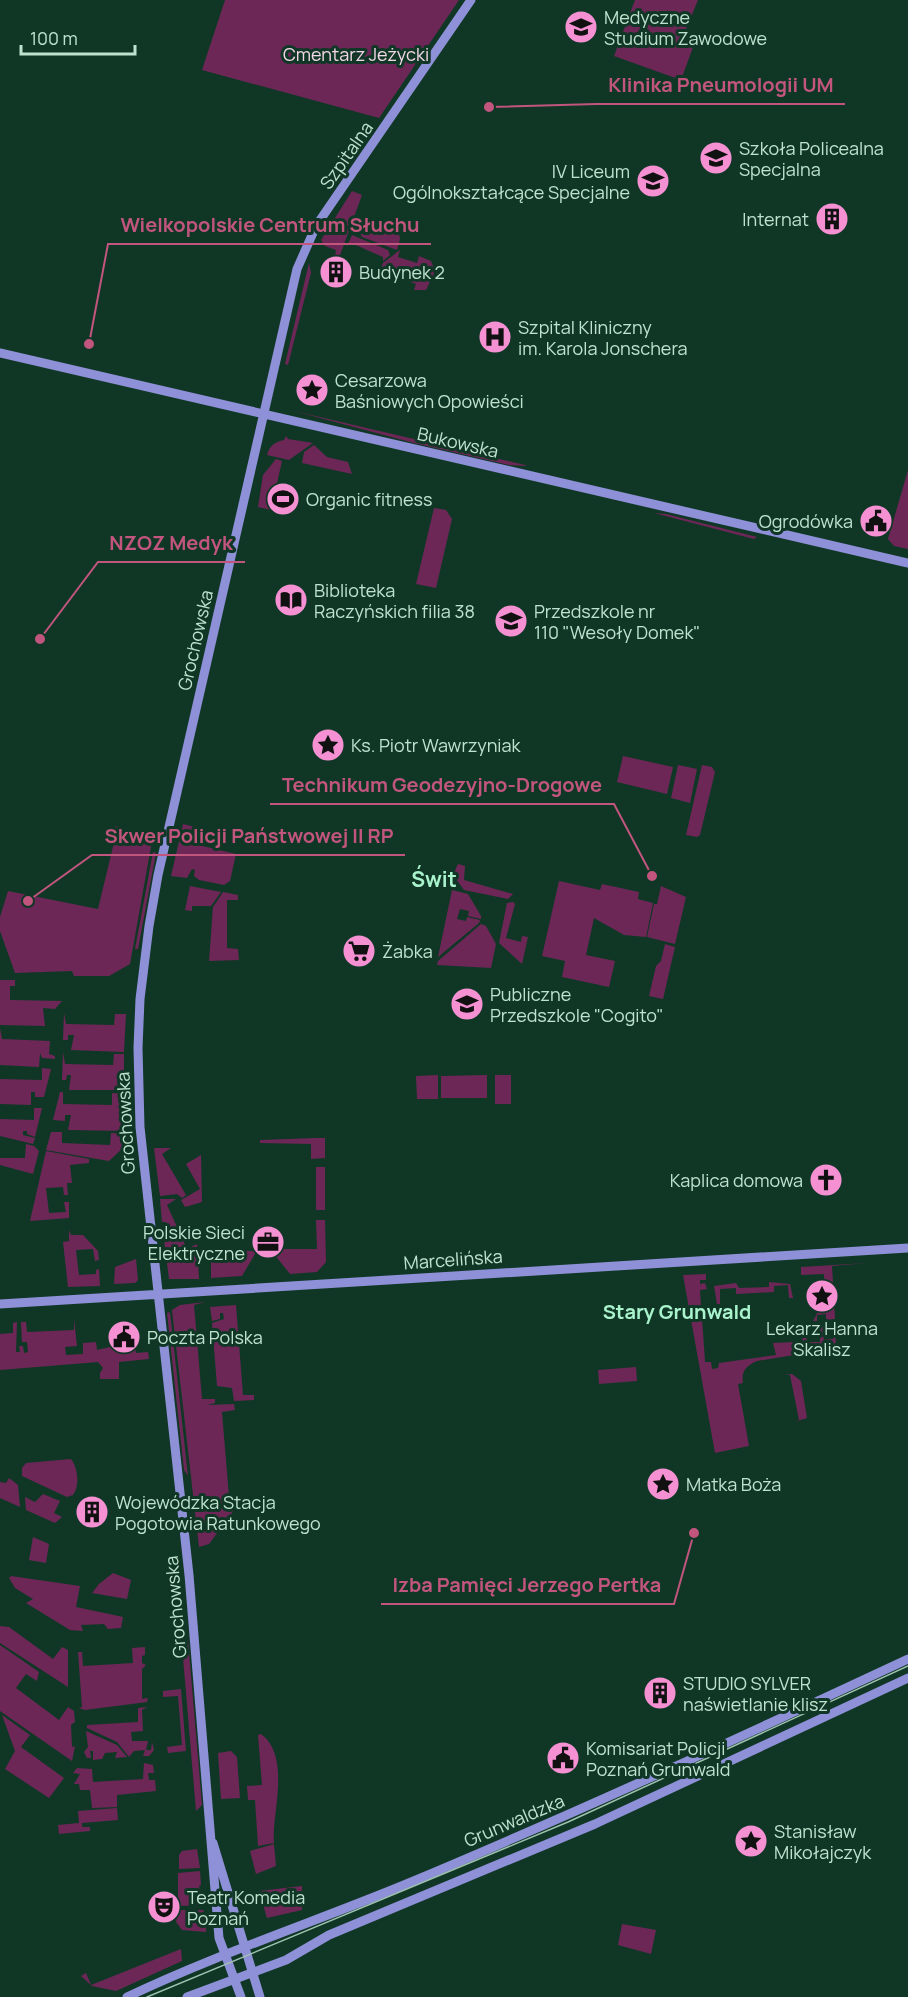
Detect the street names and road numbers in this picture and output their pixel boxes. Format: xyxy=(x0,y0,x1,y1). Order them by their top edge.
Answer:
street label: Szpitalna xyxy=(314,116,378,194)
street label: Bukowska xyxy=(415,421,501,463)
street label: Grochowska xyxy=(172,587,218,693)
street label: Grochowska xyxy=(110,1071,140,1175)
street label: Marcelińska xyxy=(403,1244,503,1274)
street label: Grochowska xyxy=(159,1555,191,1659)
street label: Grunwaldzka xyxy=(460,1788,568,1852)

